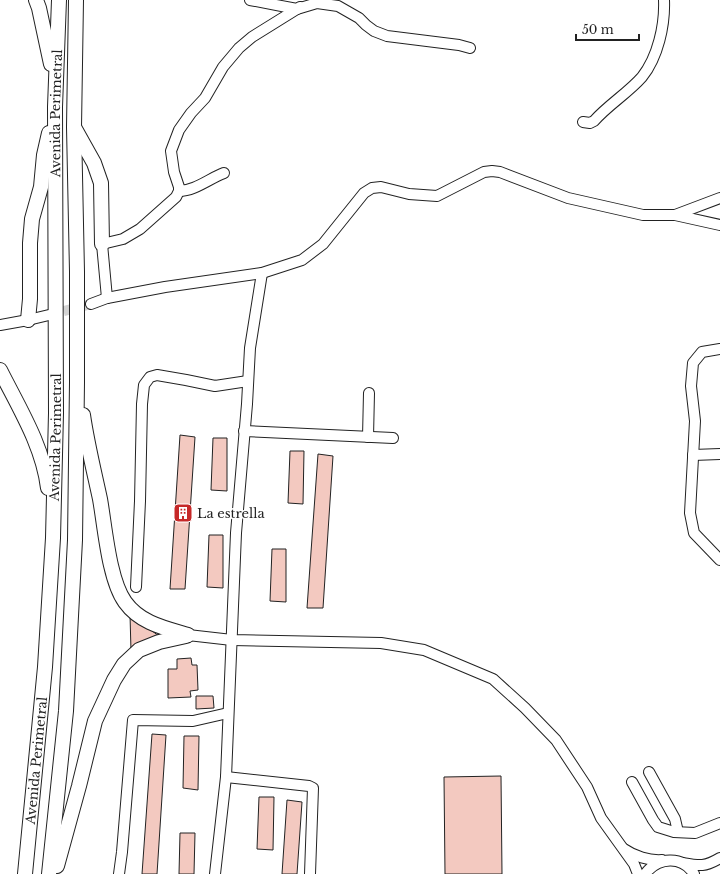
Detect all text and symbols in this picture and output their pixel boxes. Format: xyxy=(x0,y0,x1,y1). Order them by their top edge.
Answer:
scale bar xyxy=(576,16,639,42)
text: 50 m xyxy=(582,22,614,37)
street label: Avenida Perimetral xyxy=(46,49,66,178)
street label: Avenida Perimetral xyxy=(45,373,65,502)
building icon: La estrella xyxy=(172,502,194,524)
place label: La estrella xyxy=(197,505,265,522)
street label: Avenida Perimetral xyxy=(21,696,51,826)

